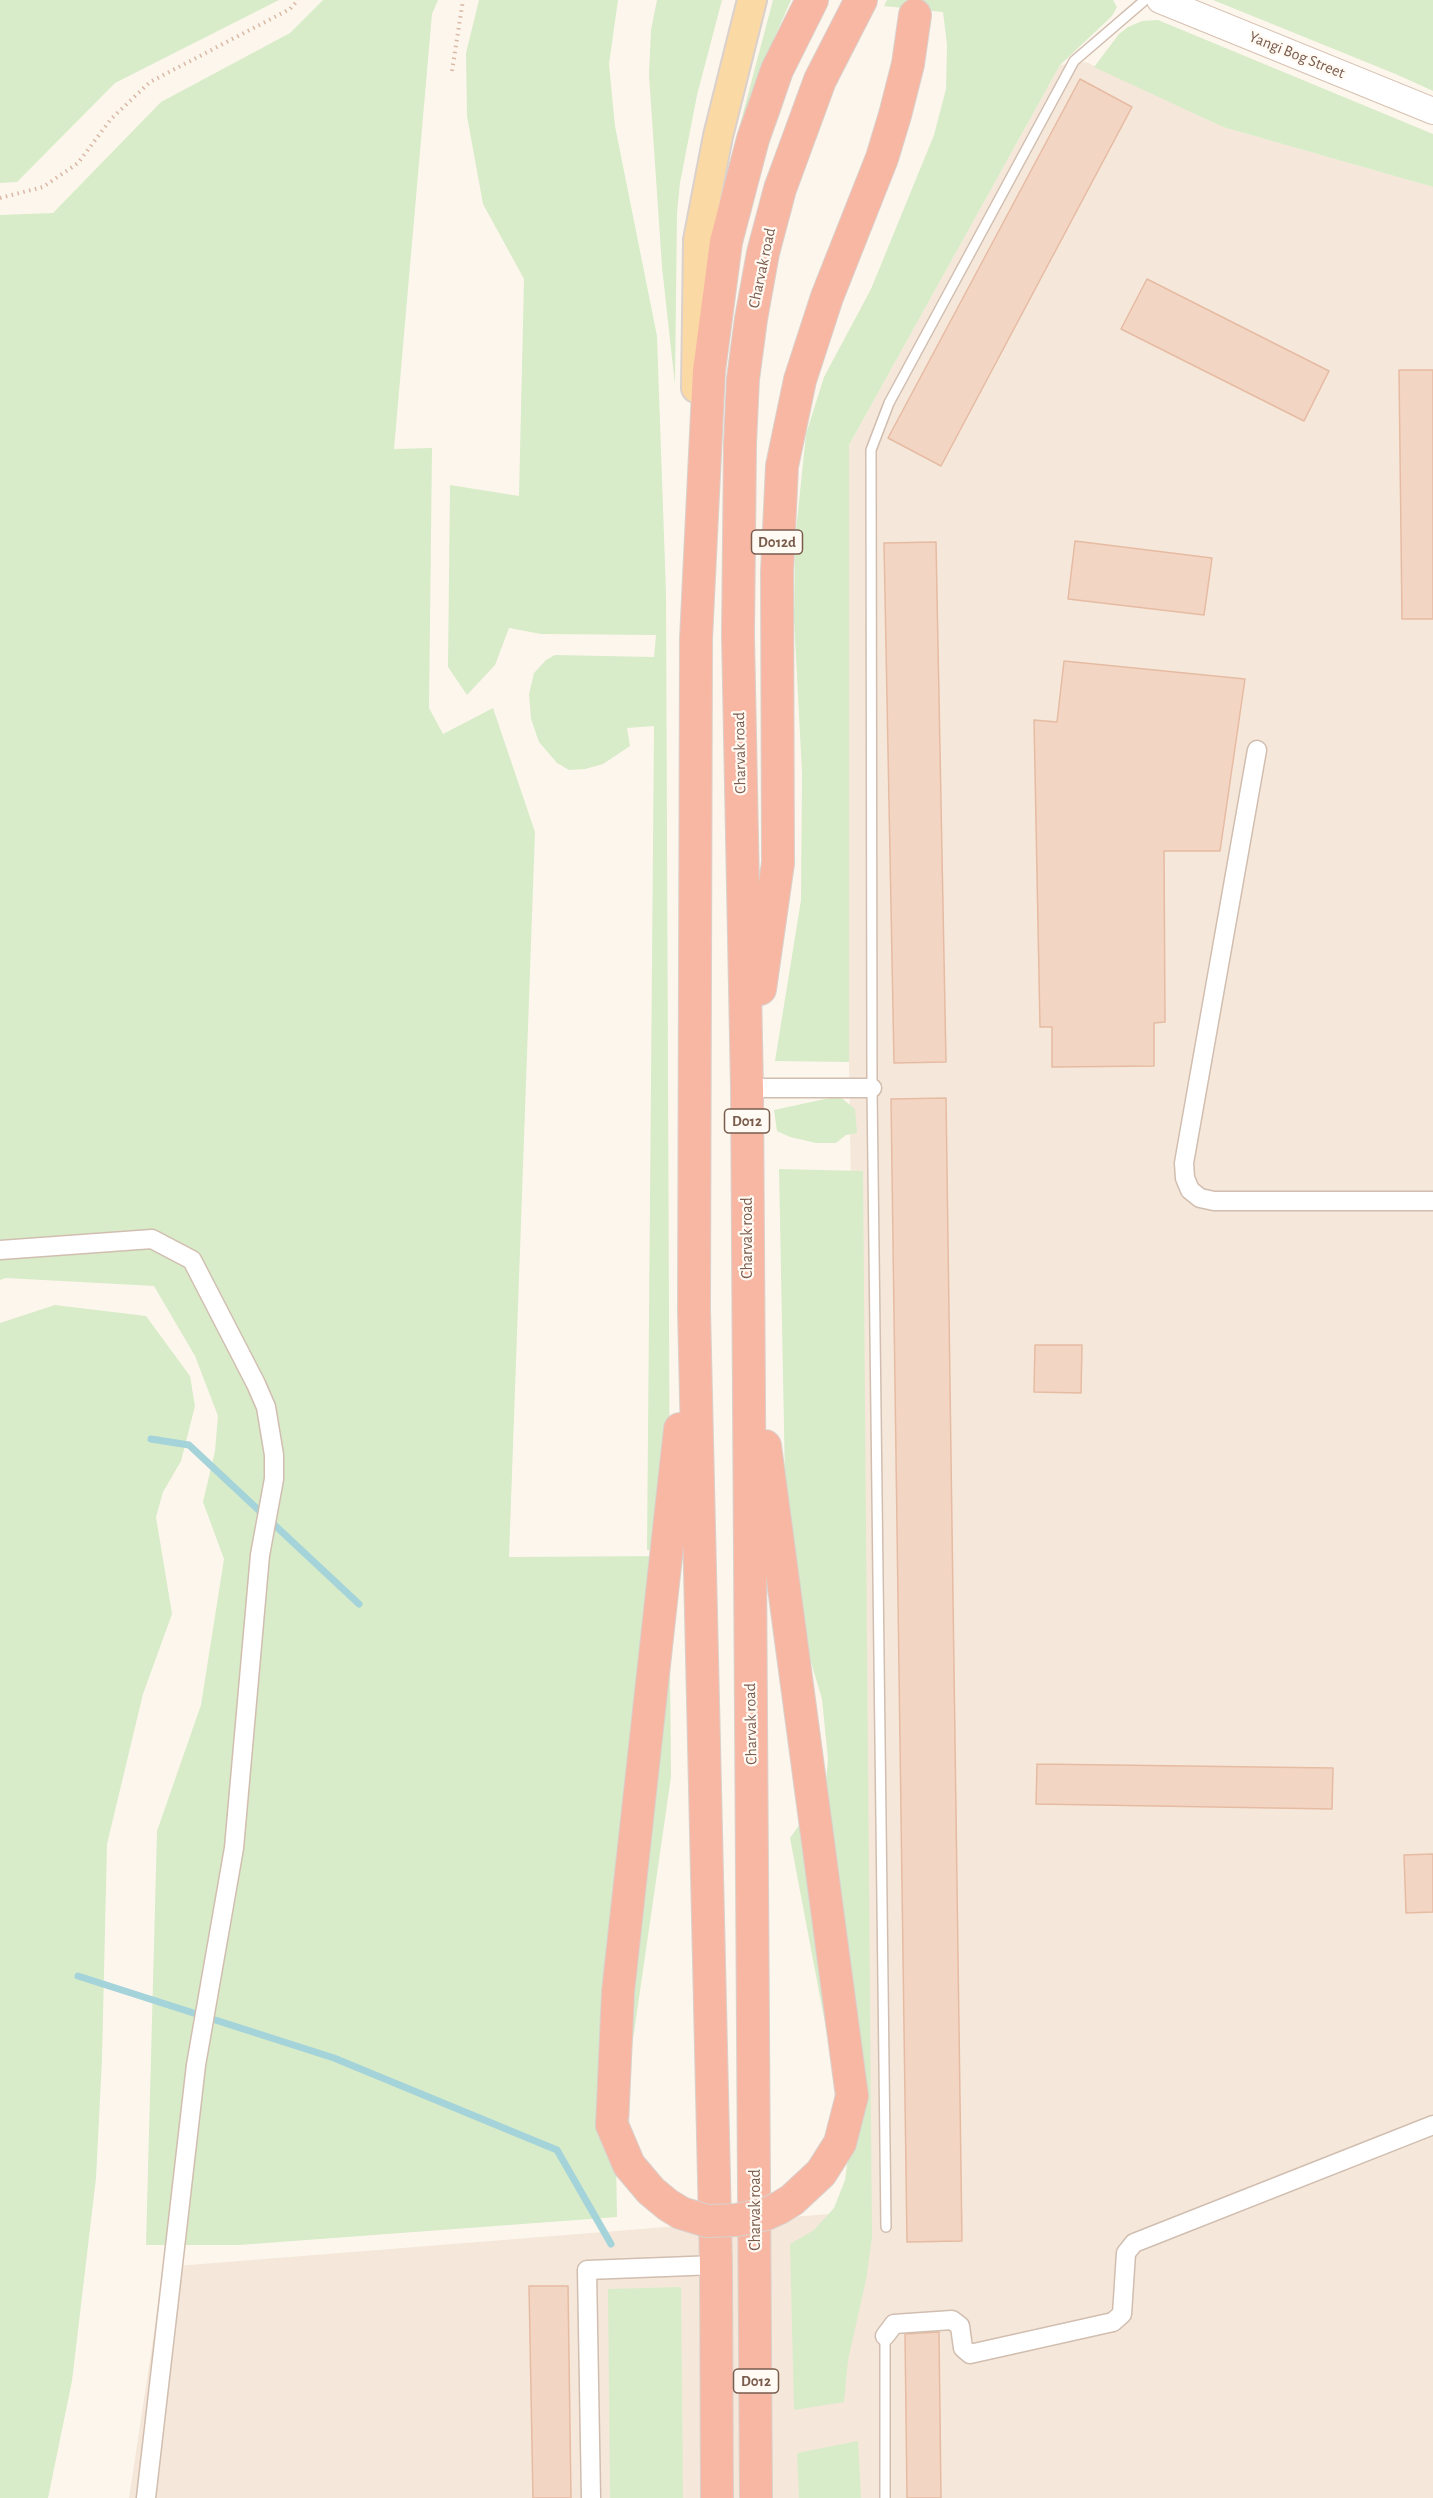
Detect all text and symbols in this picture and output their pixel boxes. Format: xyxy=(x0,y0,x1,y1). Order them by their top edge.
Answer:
street label: Yangi Bog Street xyxy=(1246,27,1348,83)
street label: Charvak road xyxy=(744,226,780,310)
road number: D012d xyxy=(752,530,802,554)
street label: Charvak road xyxy=(730,712,750,794)
road number: D012 xyxy=(724,1109,770,1133)
street label: Charvak road xyxy=(737,1197,757,1279)
street label: Charvak road xyxy=(741,1683,761,1765)
street label: Charvak road xyxy=(745,2169,765,2251)
road number: D012 xyxy=(734,2369,778,2393)

